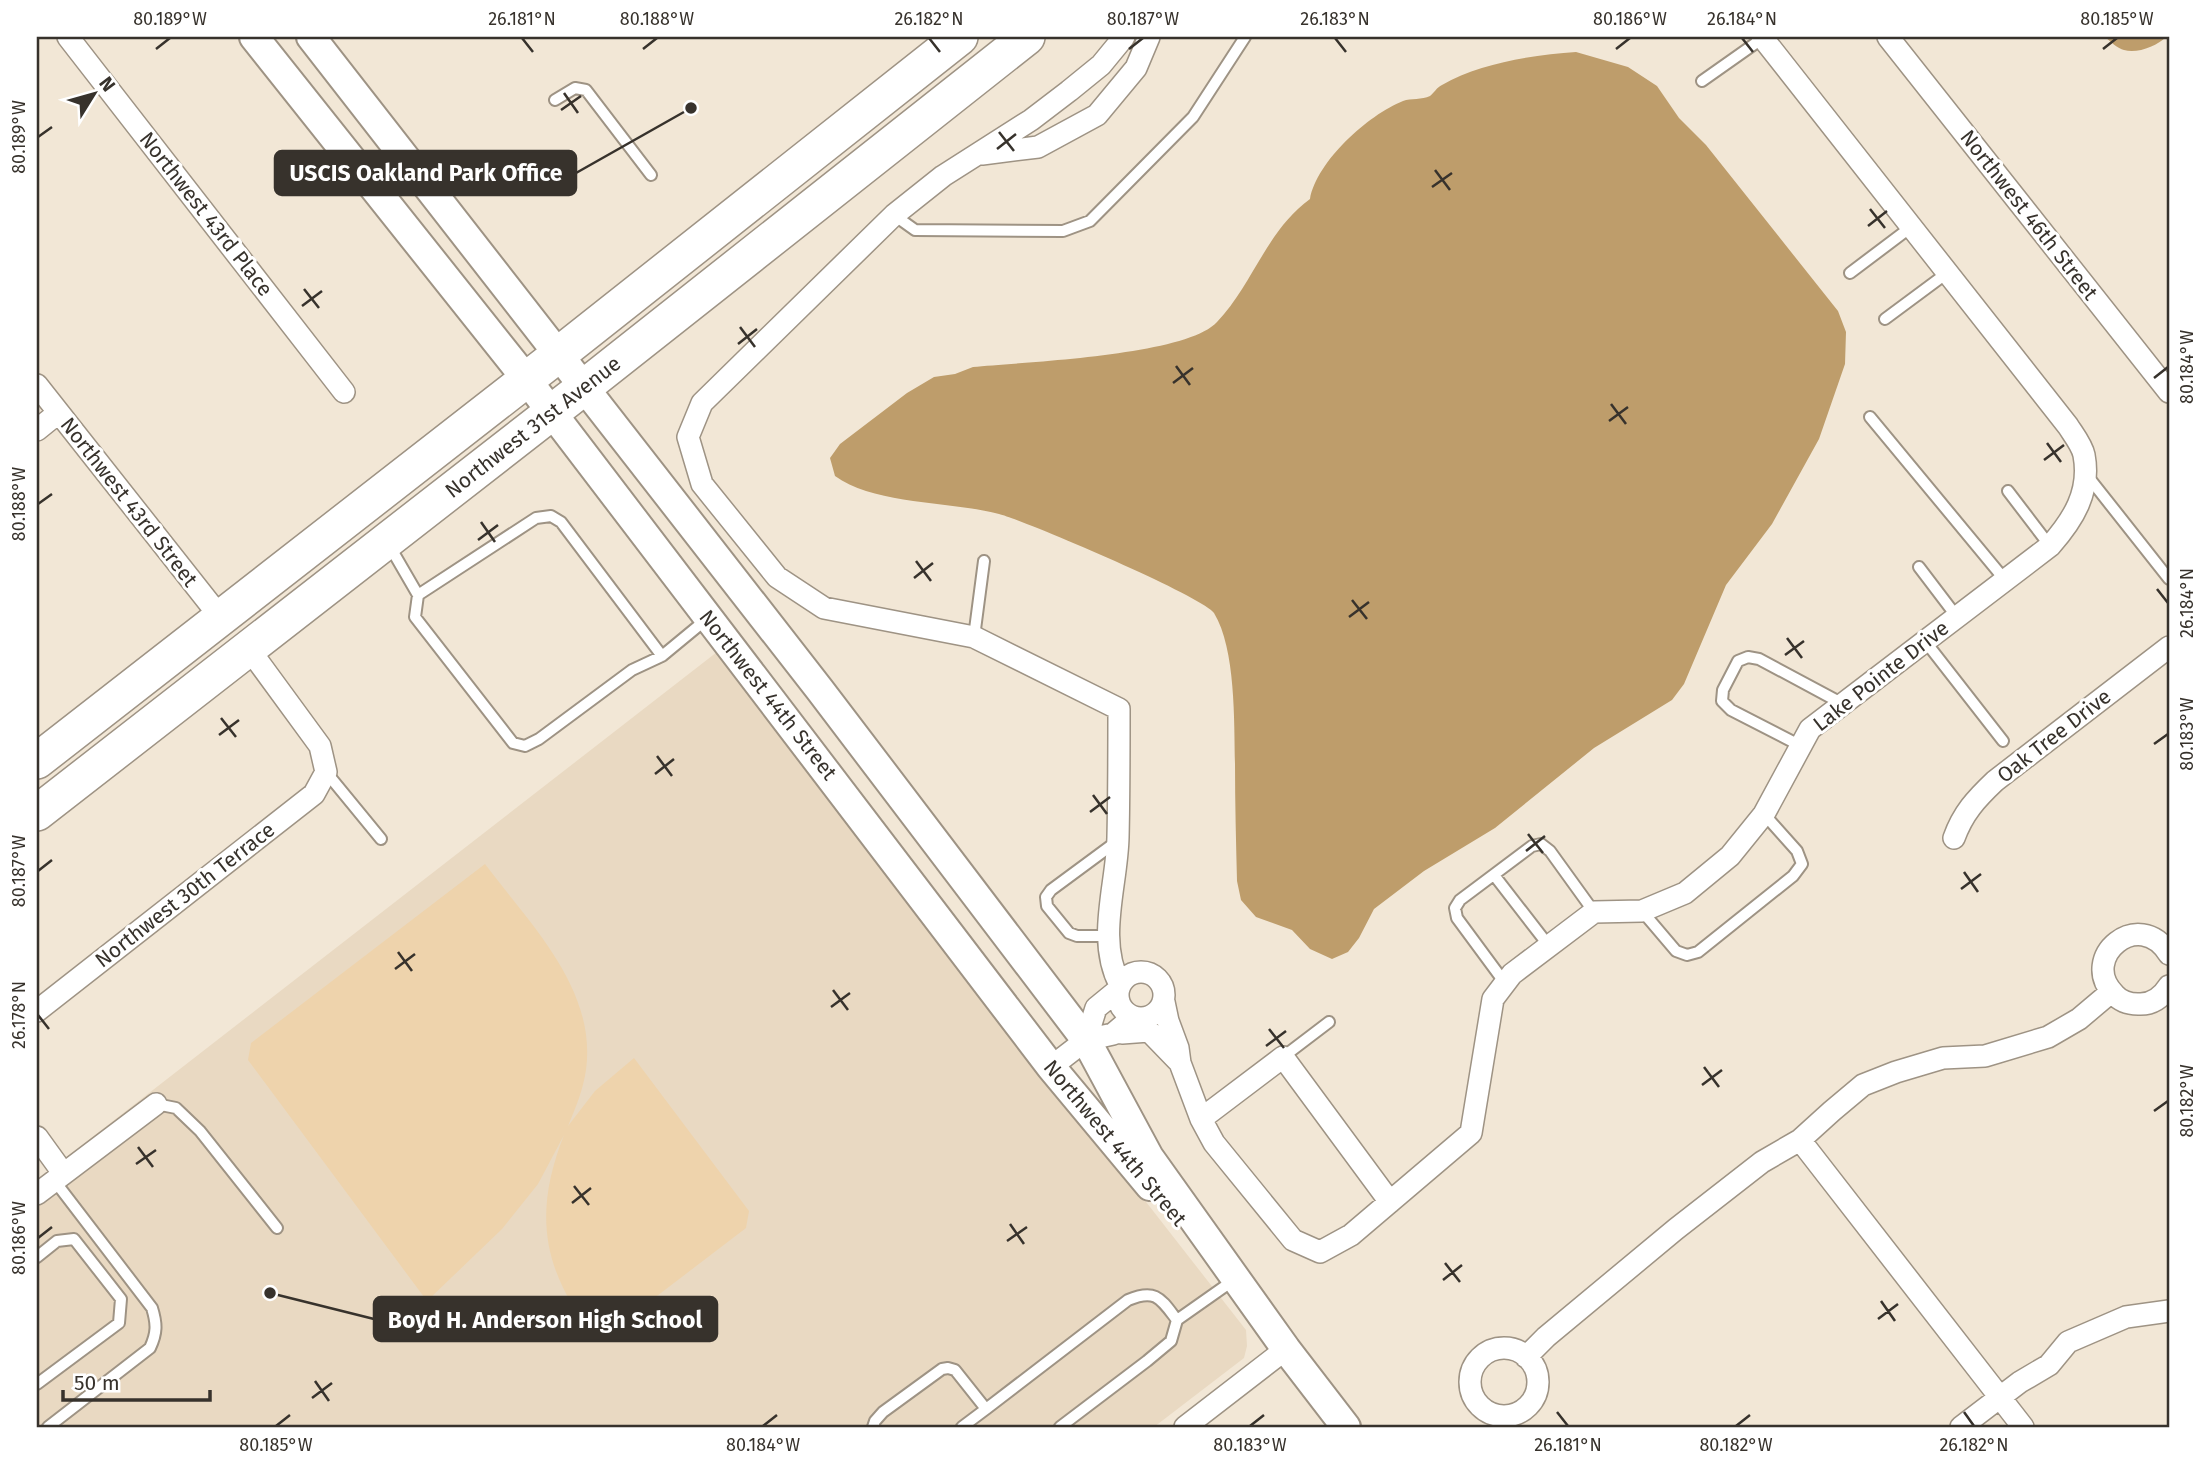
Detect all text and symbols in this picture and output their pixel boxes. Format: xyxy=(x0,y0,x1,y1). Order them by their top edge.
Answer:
text: 80.189°W xyxy=(133,8,207,30)
text: 26.181°N xyxy=(488,8,556,30)
text: 80.188°W xyxy=(620,8,694,30)
text: 26.182°N xyxy=(894,8,964,30)
text: 80.187°W xyxy=(1107,8,1179,30)
text: 26.183°N xyxy=(1300,8,1370,30)
text: 80.186°W xyxy=(1593,8,1667,30)
text: 26.184°N xyxy=(1707,8,1777,30)
text: 80.185°W xyxy=(2080,8,2154,30)
north arrow xyxy=(60,60,130,130)
text: N xyxy=(94,72,120,96)
text: 80.189°W xyxy=(8,100,30,174)
street label: Northwest 46th Street xyxy=(1954,125,2104,306)
street label: Northwest 43rd Place xyxy=(134,127,278,301)
callout: USCIS Oakland Park Office xyxy=(275,151,576,195)
text: USCIS Oakland Park Office xyxy=(289,159,563,187)
text: 80.184°W xyxy=(2176,330,2198,404)
street label: Northwest 31st Avenue xyxy=(440,350,626,504)
street label: Northwest 43rd Street xyxy=(55,412,204,592)
text: 80.188°W xyxy=(8,467,30,541)
text: 26.184°N xyxy=(2176,568,2198,638)
street label: Northwest 44th Street xyxy=(693,605,843,786)
street label: Lake Pointe Drive xyxy=(1808,615,1954,737)
street label: Oak Tree Drive xyxy=(1992,683,2116,789)
text: 80.183°W xyxy=(2176,697,2198,771)
street label: Northwest 30th Terrace xyxy=(90,817,280,973)
text: 80.187°W xyxy=(8,835,30,907)
text: 26.178°N xyxy=(8,981,30,1049)
street label: Northwest 44th Street xyxy=(1038,1055,1192,1232)
text: 80.182°W xyxy=(2176,1064,2198,1138)
text: 80.186°W xyxy=(8,1201,30,1275)
callout: Boyd H. Anderson High School xyxy=(374,1297,717,1341)
text: Boyd H. Anderson High School xyxy=(388,1306,702,1334)
scale bar xyxy=(63,1359,210,1403)
text: 50 m xyxy=(74,1370,120,1396)
text: 80.185°W xyxy=(239,1434,313,1456)
text: 80.184°W xyxy=(726,1434,800,1456)
text: 80.183°W xyxy=(1213,1434,1287,1456)
text: 26.181°N xyxy=(1534,1434,1602,1456)
text: 80.182°W xyxy=(1699,1434,1773,1456)
text: 26.182°N xyxy=(1939,1434,2009,1456)

